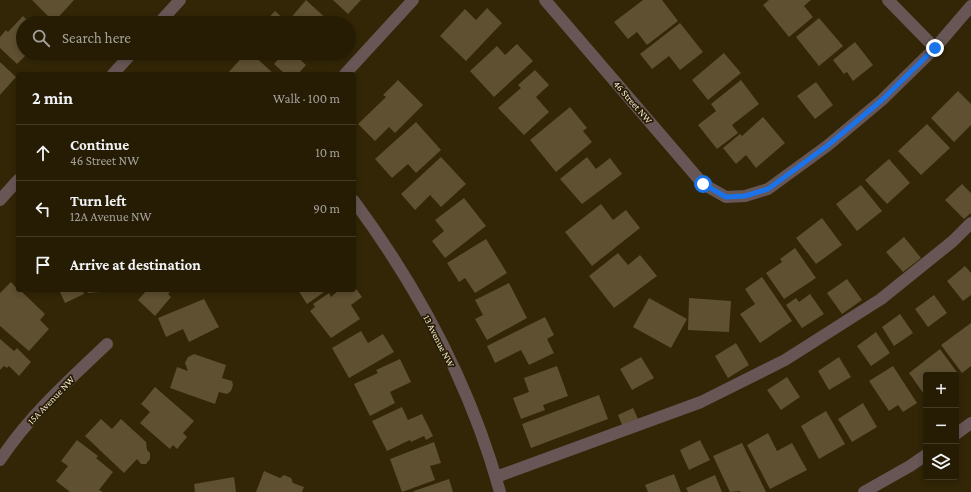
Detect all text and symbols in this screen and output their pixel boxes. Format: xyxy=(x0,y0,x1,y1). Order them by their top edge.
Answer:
search box xyxy=(16,16,356,60)
icon: search xyxy=(30,27,52,49)
text: Search here xyxy=(62,30,131,46)
route end xyxy=(926,39,944,57)
street label: 46 Street NW xyxy=(611,78,655,126)
text: 2 min xyxy=(32,89,73,108)
text: Walk · 100 m xyxy=(273,91,340,106)
text: Continue xyxy=(70,137,129,153)
icon: ahead xyxy=(32,142,54,164)
text: 10 m xyxy=(315,145,340,160)
text: 46 Street NW xyxy=(70,153,139,168)
route start xyxy=(694,175,712,193)
text: Turn left xyxy=(70,193,126,209)
icon: left xyxy=(32,198,54,220)
text: 90 m xyxy=(313,201,340,216)
text: 12A Avenue NW xyxy=(70,209,152,224)
icon: arrive xyxy=(32,254,54,276)
text: Arrive at destination xyxy=(70,257,201,273)
street label: 13 Avenue NW xyxy=(421,313,457,370)
map controls xyxy=(923,372,959,480)
button: + xyxy=(923,372,959,408)
street label: 15A Avenue NW xyxy=(25,373,77,426)
button: − xyxy=(923,408,959,444)
button: layers xyxy=(923,444,959,480)

